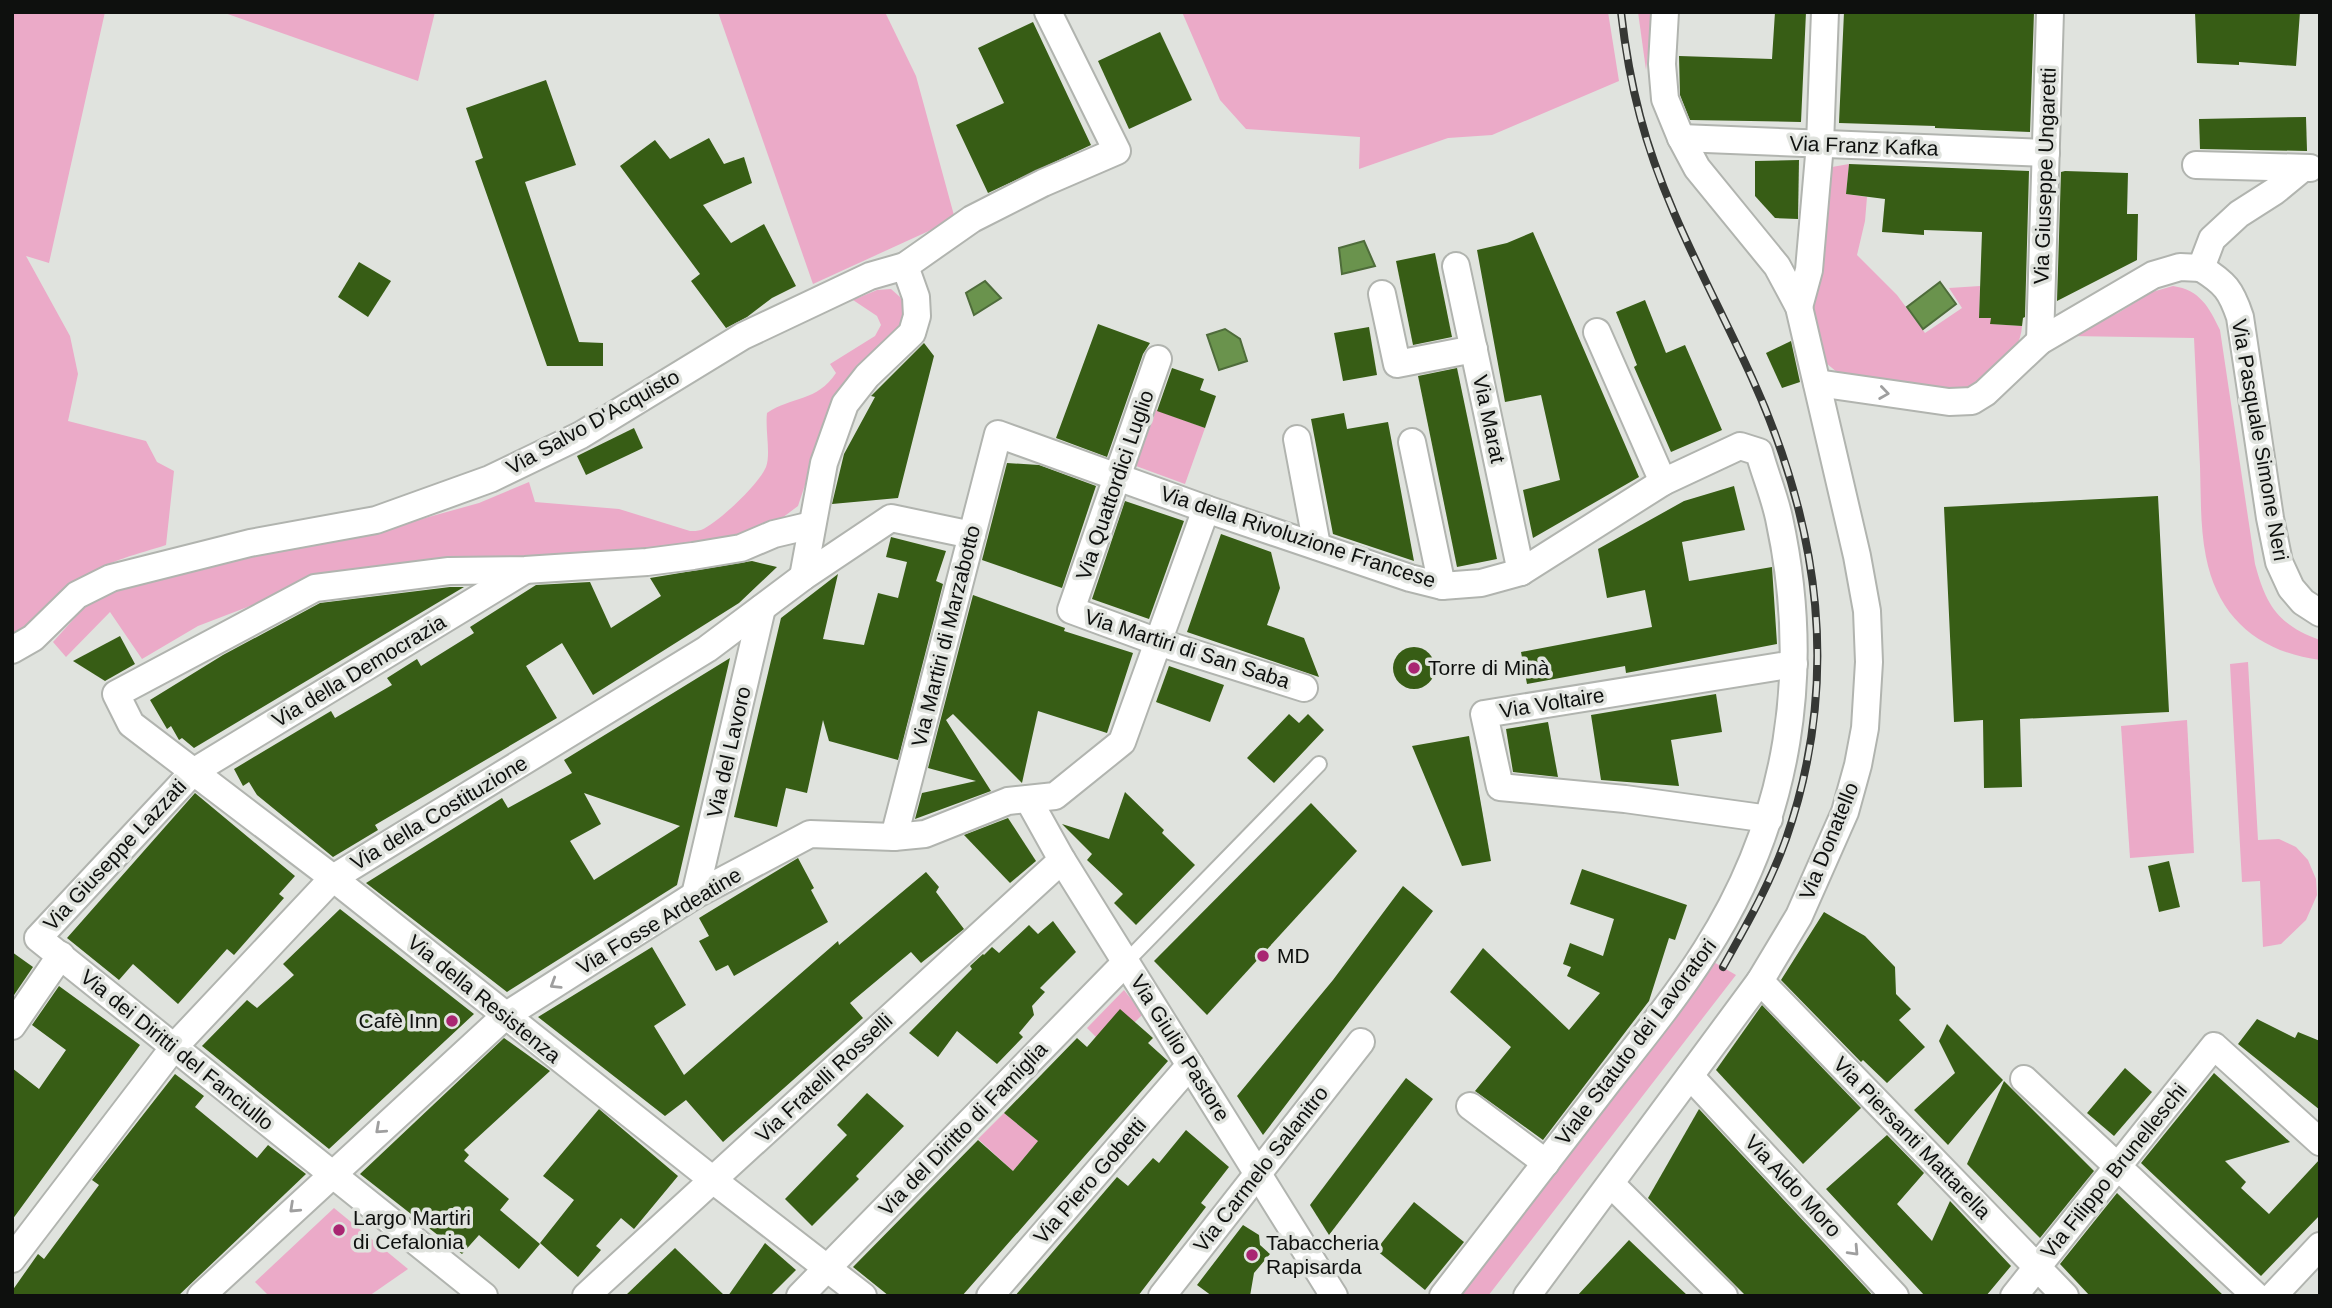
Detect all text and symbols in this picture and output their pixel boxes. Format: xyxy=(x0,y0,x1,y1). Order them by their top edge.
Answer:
street label: Via Giuseppe Ungaretti xyxy=(2029,67,2060,285)
street label: Via Franz Kafka xyxy=(1789,131,1939,160)
street label: Via Pasquale Simone Neri xyxy=(2228,317,2293,562)
street label: Via Salvo D'Acquisto xyxy=(502,365,683,479)
street label: Via Marat xyxy=(1469,373,1510,465)
one-way arrow xyxy=(1879,385,1890,400)
street label: Via Quattordici Luglio xyxy=(1071,387,1158,583)
street label: Via della Rivoluzione Francese xyxy=(1158,481,1439,592)
street label: Via Martiri di Marzabotto xyxy=(907,523,984,749)
street label: Via Martiri di San Saba xyxy=(1082,604,1293,693)
street label: Via della Democrazia xyxy=(268,610,450,731)
place label: Torre di Minà xyxy=(1428,656,1550,679)
marker: Torre di Minà xyxy=(1406,660,1422,676)
street label: Via Voltaire xyxy=(1498,683,1606,722)
street label: Via del Lavoro xyxy=(702,684,755,820)
street label: Via della Costituzione xyxy=(346,751,531,874)
street label: Via Giuseppe Lazzati xyxy=(39,774,191,935)
street label: Via Donatello xyxy=(1795,779,1863,903)
street label: Via Fosse Ardeatine xyxy=(572,862,745,979)
street label: Via della Resistenza xyxy=(403,930,566,1067)
street label: Viale Statuto dei Lavoratori xyxy=(1551,934,1721,1149)
place label: MD xyxy=(1277,944,1310,967)
marker: MD xyxy=(1255,948,1271,964)
street label: Via dei Diritti del Fanciullo xyxy=(76,965,278,1134)
street label: Via Giulio Pastore xyxy=(1126,971,1235,1125)
one-way arrow xyxy=(549,976,562,989)
street label: Via Fratelli Rosselli xyxy=(751,1008,897,1147)
place label: Cafè Inn xyxy=(359,1009,438,1032)
marker: Cafè Inn xyxy=(444,1013,460,1029)
street label: Via del Diritto di Famiglia xyxy=(874,1037,1052,1220)
street label: Via Piersanti Mattarella xyxy=(1829,1052,1996,1223)
street label: Via Filippo Brunelleschi xyxy=(2036,1079,2191,1263)
street label: Via Carmelo Salanitro xyxy=(1189,1081,1332,1256)
street label: Via Piero Gobetti xyxy=(1029,1113,1150,1248)
one-way arrow xyxy=(375,1121,388,1133)
street label: Via Aldo Moro xyxy=(1741,1130,1846,1241)
one-way arrow xyxy=(289,1200,302,1212)
place label: Largo Martiri di Cefalonia xyxy=(353,1206,471,1253)
marker: Largo Martiri di Cefalonia xyxy=(331,1222,347,1238)
place label: Tabaccheria Rapisarda xyxy=(1266,1231,1380,1278)
one-way arrow xyxy=(1845,1243,1858,1256)
marker: Tabaccheria Rapisarda xyxy=(1244,1247,1260,1263)

